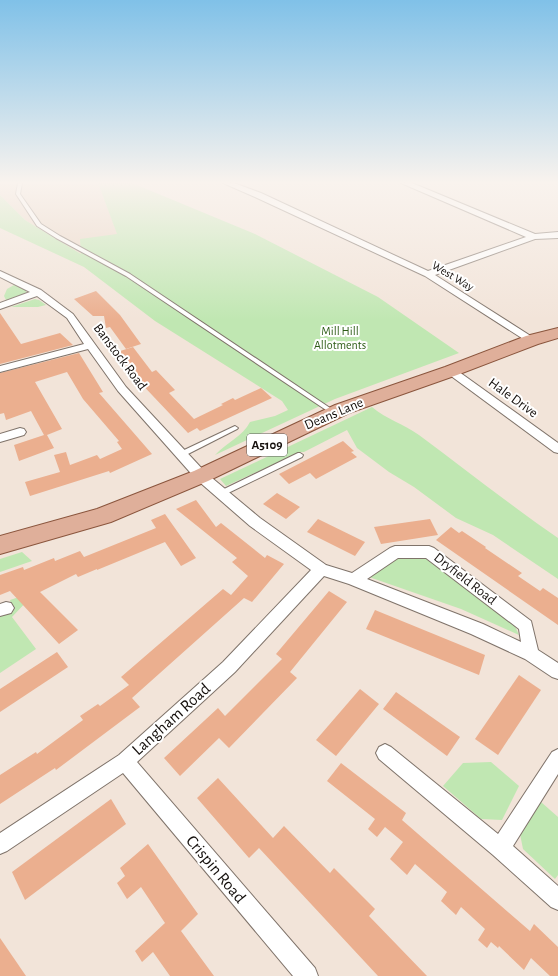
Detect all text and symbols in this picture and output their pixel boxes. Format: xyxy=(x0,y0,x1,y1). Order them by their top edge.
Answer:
street label: West Way xyxy=(429,259,476,294)
street label: Banstock Road xyxy=(91,321,149,393)
park label: Mill Hill Allotments xyxy=(314,325,366,351)
street label: Hale Drive xyxy=(486,376,540,420)
street label: Deans Lane xyxy=(303,395,365,433)
road number: A5109 xyxy=(247,434,287,456)
street label: Dryfield Road xyxy=(431,550,499,608)
street label: Langham Road xyxy=(129,680,213,758)
street label: Crispin Road xyxy=(183,832,249,906)

